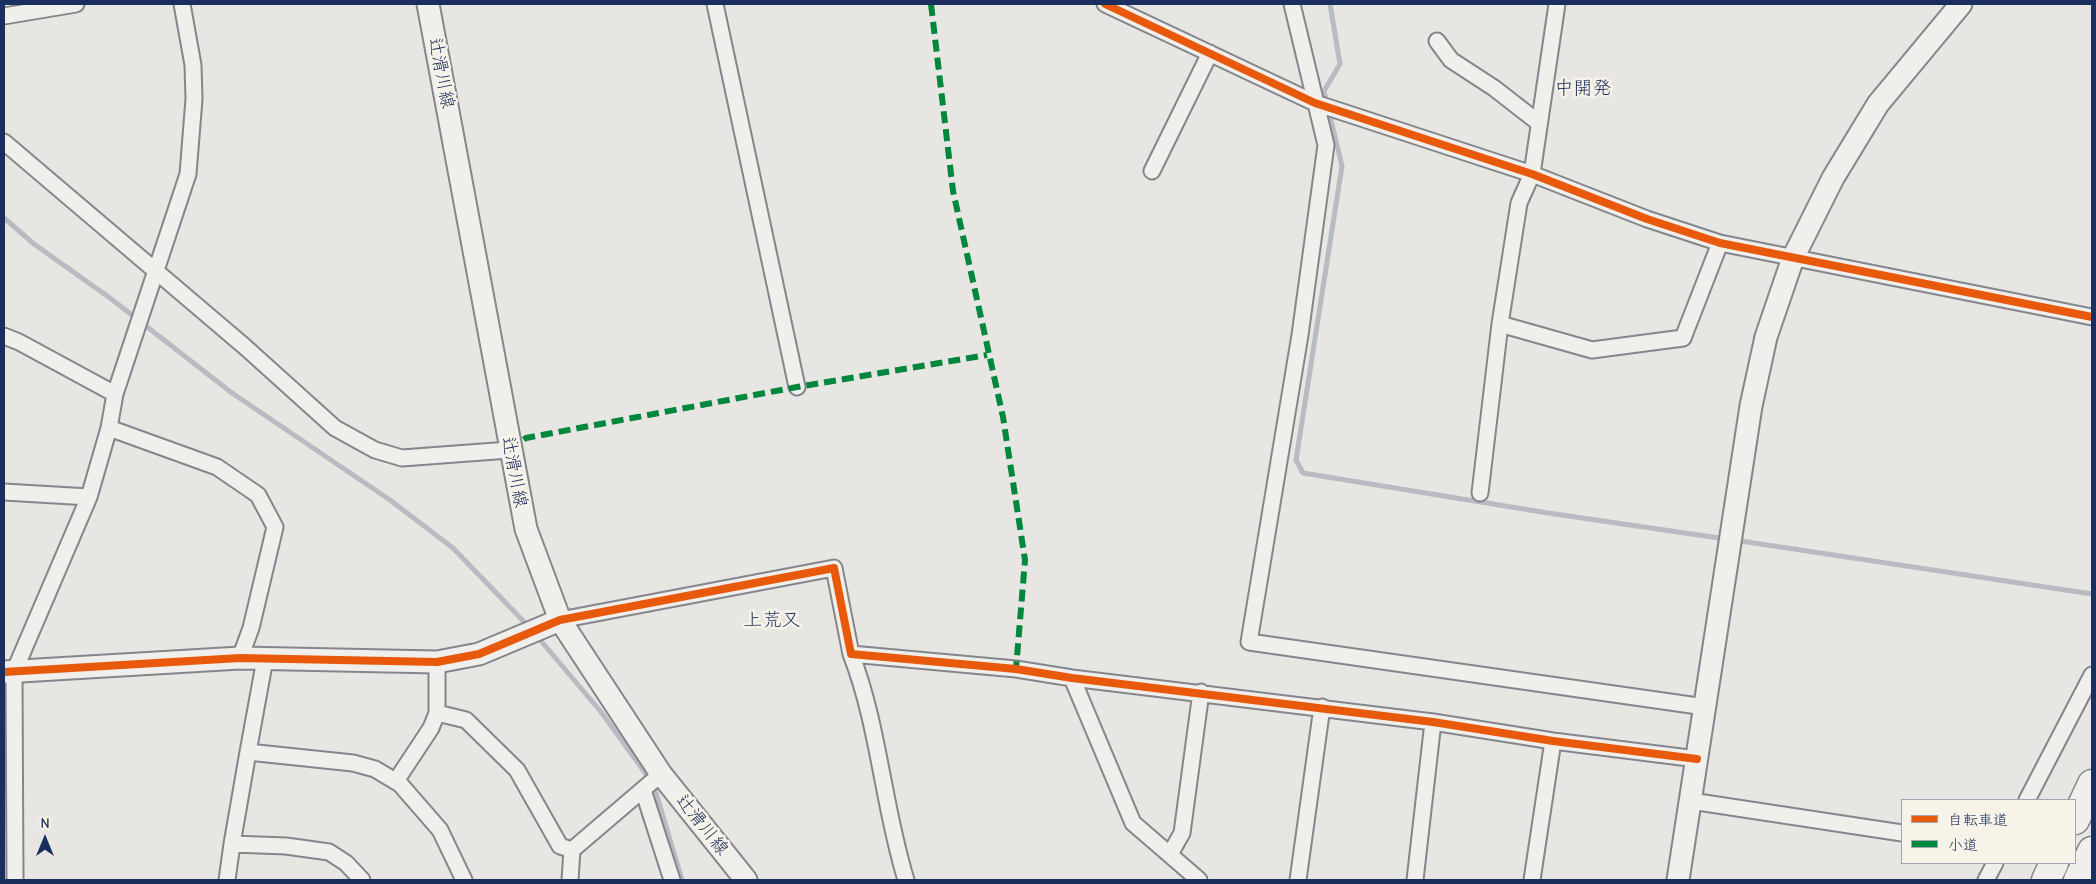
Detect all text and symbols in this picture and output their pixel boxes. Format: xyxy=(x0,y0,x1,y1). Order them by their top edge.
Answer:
street label: 辻滑川線 xyxy=(424,36,458,110)
district label: 中開発 xyxy=(1555,78,1611,100)
street label: 辻滑川線 xyxy=(497,435,531,509)
district label: 上荒又 xyxy=(744,610,800,632)
street label: 辻滑川線 xyxy=(671,790,733,860)
legend xyxy=(1901,799,2076,864)
text: 自転車道 xyxy=(1948,811,2008,829)
north arrow xyxy=(20,814,70,864)
text: N xyxy=(40,815,50,832)
text: 小道 xyxy=(1948,836,1978,854)

